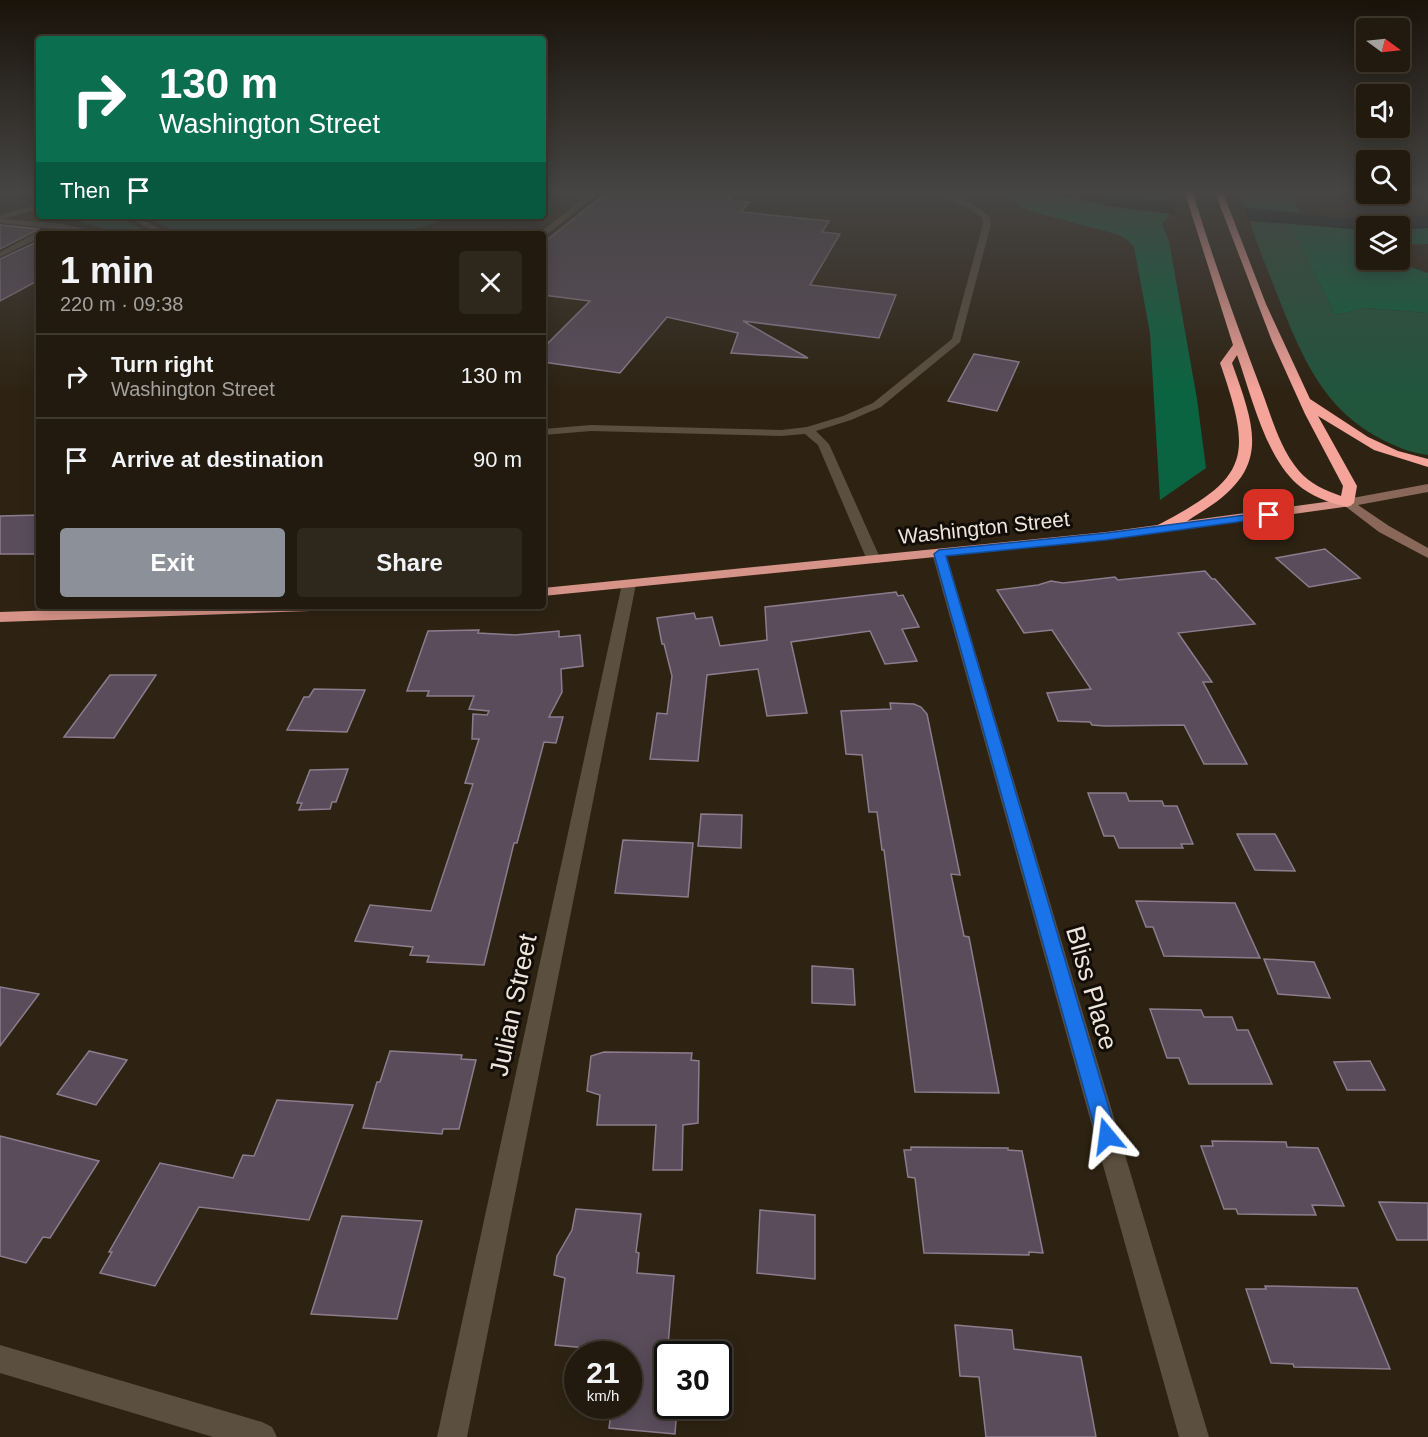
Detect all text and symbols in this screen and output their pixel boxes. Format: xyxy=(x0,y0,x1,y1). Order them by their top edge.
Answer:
north arrow xyxy=(1356,18,1410,72)
map controls xyxy=(1356,18,1410,270)
icon: right xyxy=(60,60,138,138)
text: 130 m xyxy=(159,60,278,107)
button: sound xyxy=(1356,84,1410,138)
text: Washington Street xyxy=(159,109,380,139)
button: search xyxy=(1356,150,1410,204)
icon: arrive xyxy=(122,174,155,207)
text: Then xyxy=(60,178,110,203)
button: layers xyxy=(1356,216,1410,270)
text: 1 min xyxy=(60,250,154,291)
button: close xyxy=(459,251,522,314)
text: 220 m · 09:38 xyxy=(60,293,183,315)
text: Turn right xyxy=(111,352,213,377)
icon: right xyxy=(60,360,93,393)
text: 130 m xyxy=(461,363,522,388)
text: Washington Street xyxy=(111,378,275,400)
icon: arrive xyxy=(60,444,93,477)
text: Arrive at destination xyxy=(111,447,324,472)
text: 90 m xyxy=(473,447,522,472)
pin xyxy=(1243,489,1294,540)
icon: arrive xyxy=(1252,498,1285,531)
street label: Washington Street xyxy=(897,507,1071,548)
button: Exit xyxy=(60,528,285,597)
button: Share xyxy=(297,528,522,597)
street label: Bliss Place xyxy=(1060,923,1124,1053)
street label: Julian Street xyxy=(483,930,543,1079)
position arrow xyxy=(1075,1104,1139,1168)
speed limit sign: 30 xyxy=(654,1341,732,1419)
text: 21 xyxy=(586,1356,620,1389)
text: km/h xyxy=(587,1387,619,1404)

